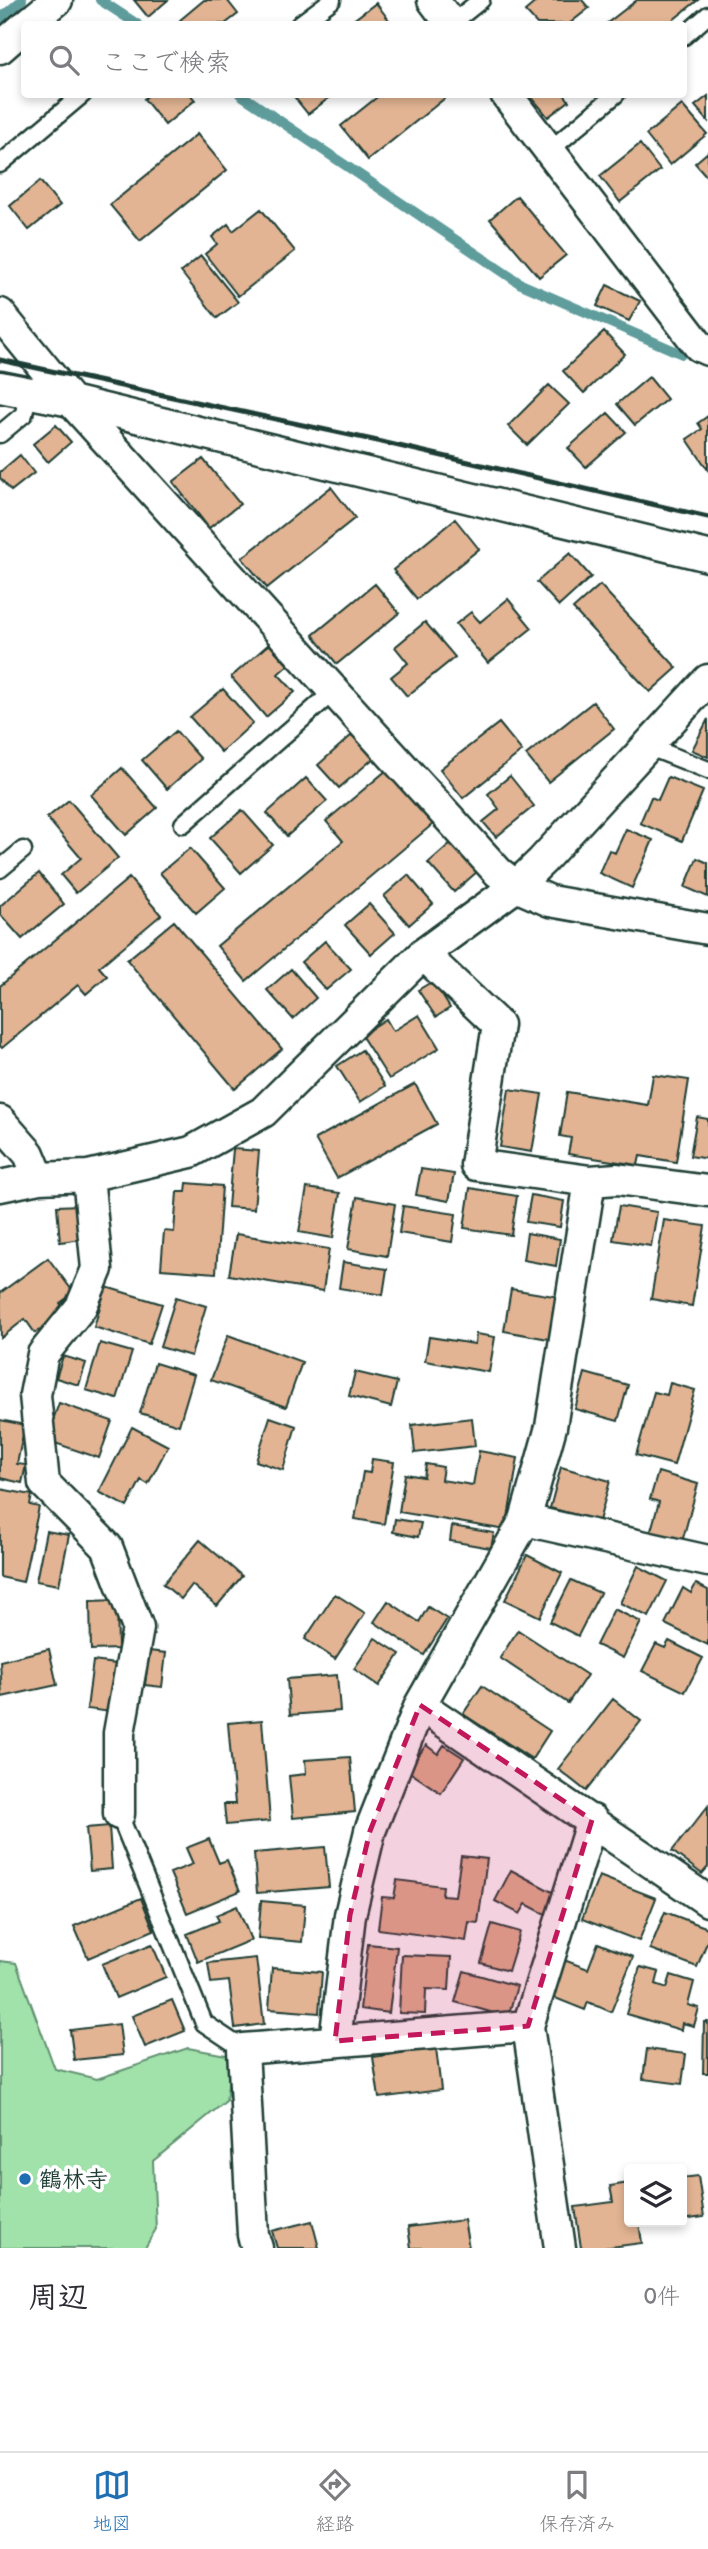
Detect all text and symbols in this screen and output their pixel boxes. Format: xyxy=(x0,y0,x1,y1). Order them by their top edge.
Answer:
search box xyxy=(21,21,687,98)
icon: search xyxy=(45,41,83,79)
text: ここで検索 xyxy=(101,48,231,79)
map controls xyxy=(624,2164,687,2227)
button: layers xyxy=(624,2164,687,2227)
place label: 鶴林寺 xyxy=(39,2166,108,2194)
marker: 鶴林寺 xyxy=(17,2171,33,2187)
text: 周辺 xyxy=(28,2280,88,2316)
text: 0件 xyxy=(643,2283,680,2311)
tab: 地図 xyxy=(93,2466,131,2536)
tab: 経路 xyxy=(316,2466,354,2536)
tab: 保存済み xyxy=(539,2466,615,2536)

